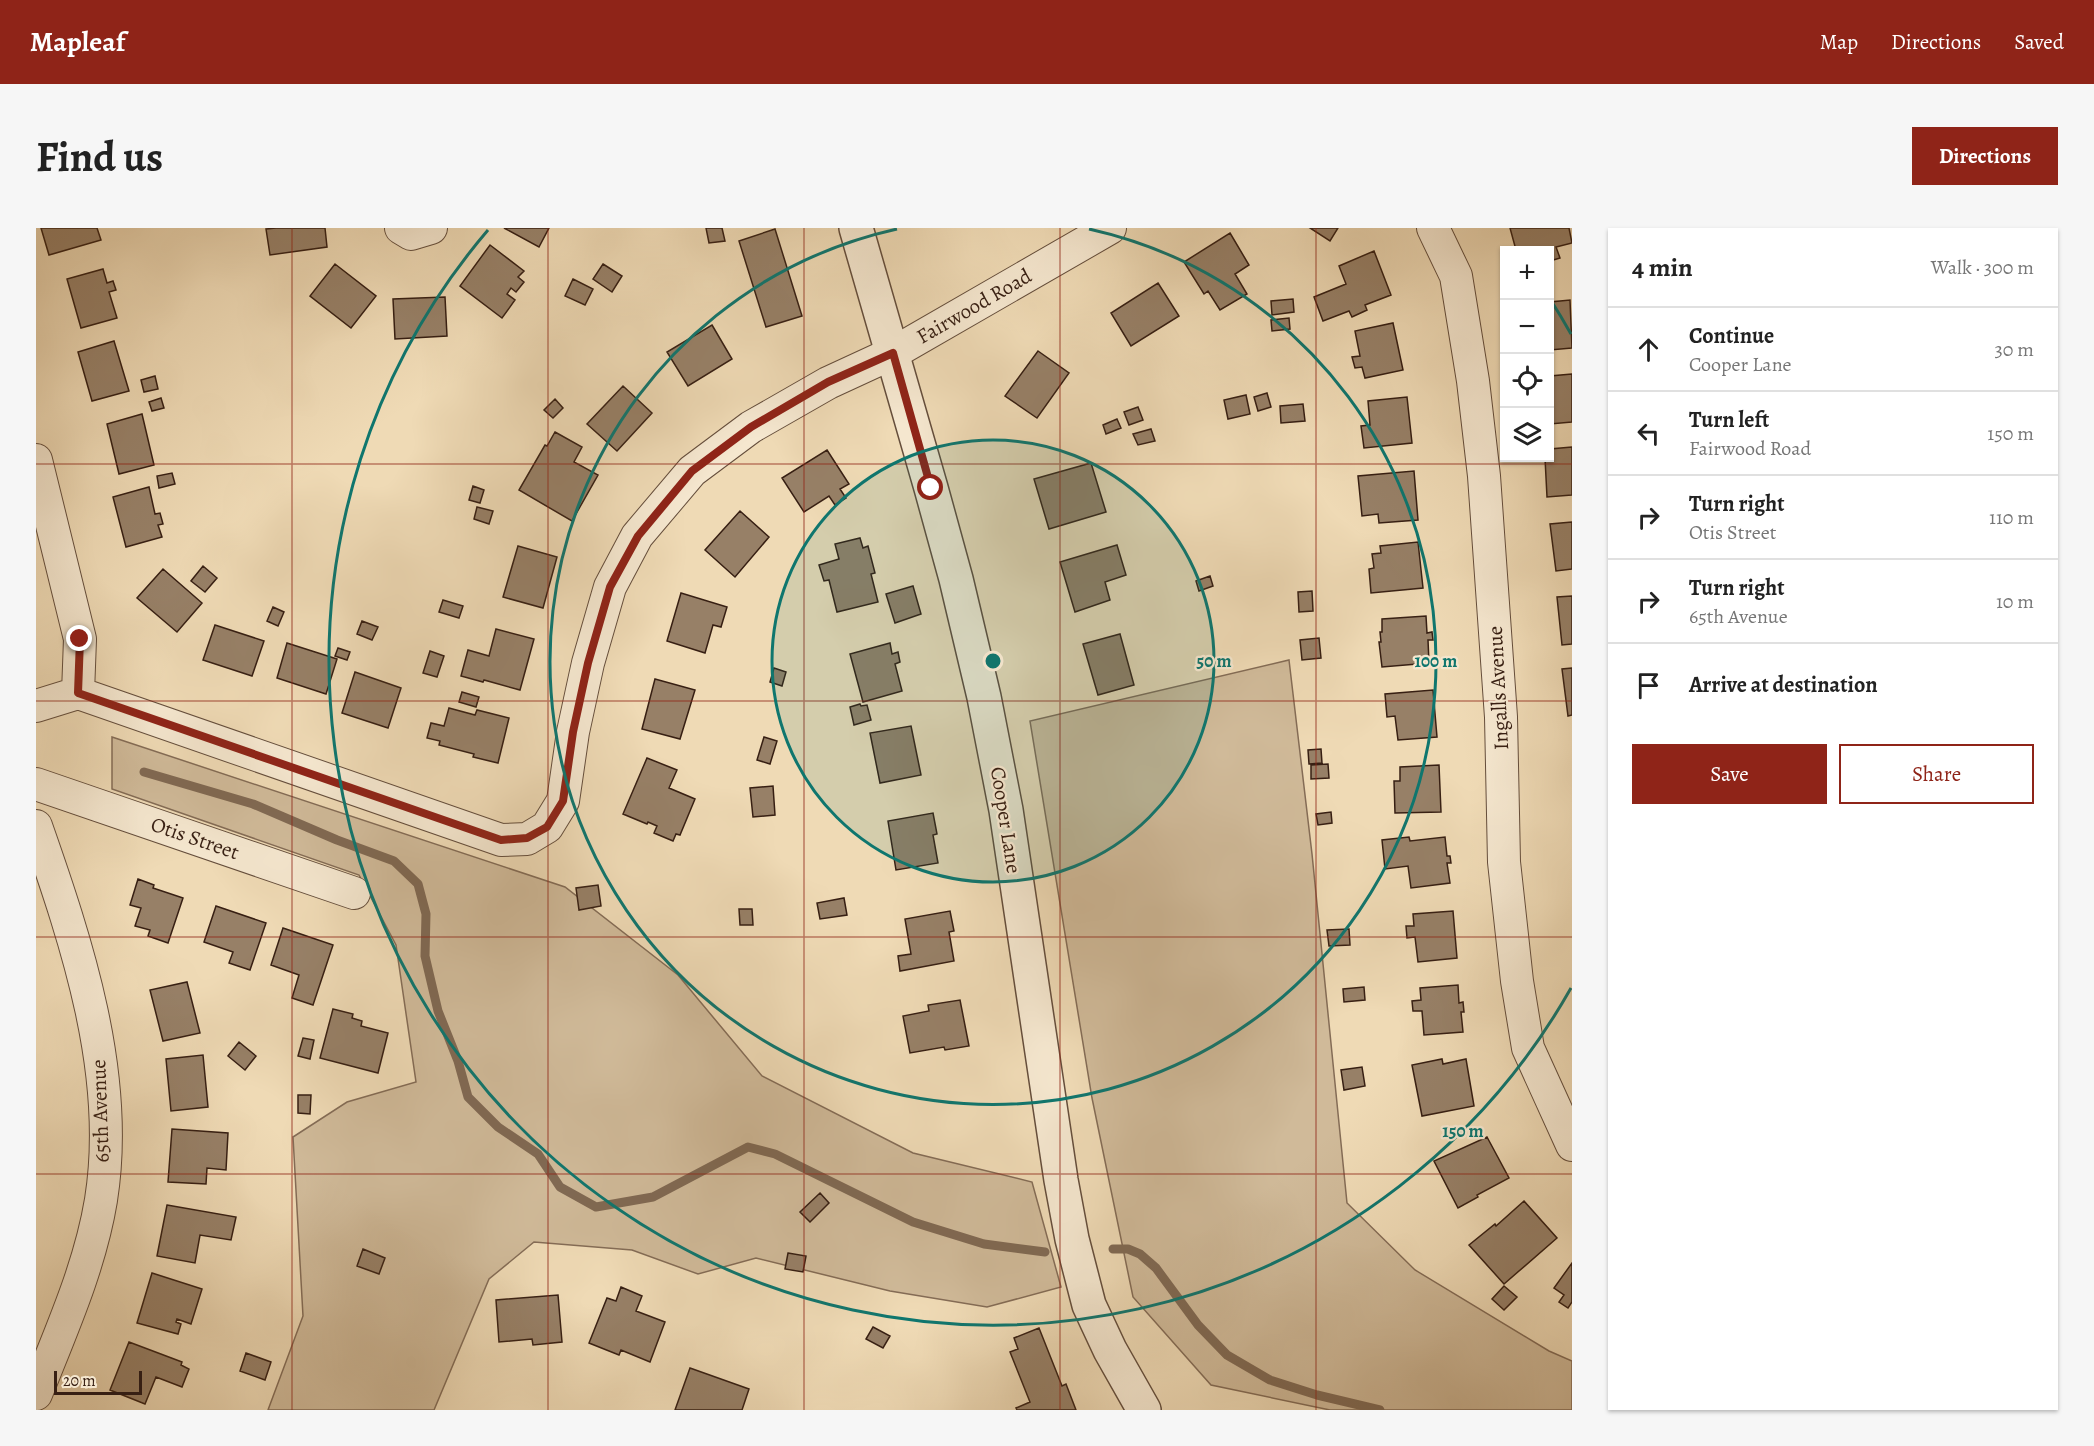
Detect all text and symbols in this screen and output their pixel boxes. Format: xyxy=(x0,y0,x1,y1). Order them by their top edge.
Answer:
text: Mapleaf xyxy=(30,23,125,61)
text: Map xyxy=(1820,28,1858,56)
text: Directions xyxy=(1891,28,1981,56)
text: Saved xyxy=(2014,28,2064,56)
button: Directions xyxy=(1912,127,2058,185)
text: Find us xyxy=(36,128,163,185)
map controls xyxy=(1500,246,1554,462)
button: + xyxy=(1500,246,1554,300)
text: 4 min xyxy=(1632,250,1693,285)
text: Walk · 300 m xyxy=(1931,254,2034,281)
street label: Fairwood Road xyxy=(911,261,1037,350)
button: − xyxy=(1500,300,1554,354)
text: Continue xyxy=(1689,321,1774,351)
icon: ahead xyxy=(1632,333,1665,366)
text: 30 m xyxy=(1994,336,2034,363)
text: Cooper Lane xyxy=(1689,351,1792,378)
button: locate xyxy=(1500,354,1554,408)
text: Turn left xyxy=(1689,405,1769,435)
button: layers xyxy=(1500,408,1554,462)
icon: left xyxy=(1632,417,1665,450)
text: 150 m xyxy=(1987,420,2034,447)
text: Fairwood Road xyxy=(1689,435,1811,462)
route start xyxy=(917,474,943,500)
text: Turn right xyxy=(1689,489,1785,519)
icon: right xyxy=(1632,501,1665,534)
text: 110 m xyxy=(1989,504,2034,531)
text: Otis Street xyxy=(1689,519,1776,546)
text: Turn right xyxy=(1689,573,1785,603)
icon: right xyxy=(1632,585,1665,618)
text: 10 m xyxy=(1996,588,2034,615)
text: 65th Avenue xyxy=(1689,603,1788,630)
route end xyxy=(66,625,92,651)
street label: Ingalls Avenue xyxy=(1481,625,1515,751)
text: 50 m xyxy=(1197,649,1231,673)
text: 100 m xyxy=(1415,649,1457,673)
centre of rings xyxy=(983,651,1003,671)
icon: arrive xyxy=(1632,669,1665,702)
text: Arrive at destination xyxy=(1689,670,1878,700)
button: Save xyxy=(1632,744,1827,804)
button: Share xyxy=(1839,744,2034,804)
street label: Cooper Lane xyxy=(984,765,1028,875)
street label: Otis Street xyxy=(147,810,243,866)
street label: 65th Avenue xyxy=(84,1059,116,1163)
text: 150 m xyxy=(1442,1119,1484,1143)
scale bar xyxy=(54,1368,142,1396)
text: 20 m xyxy=(63,1370,96,1392)

